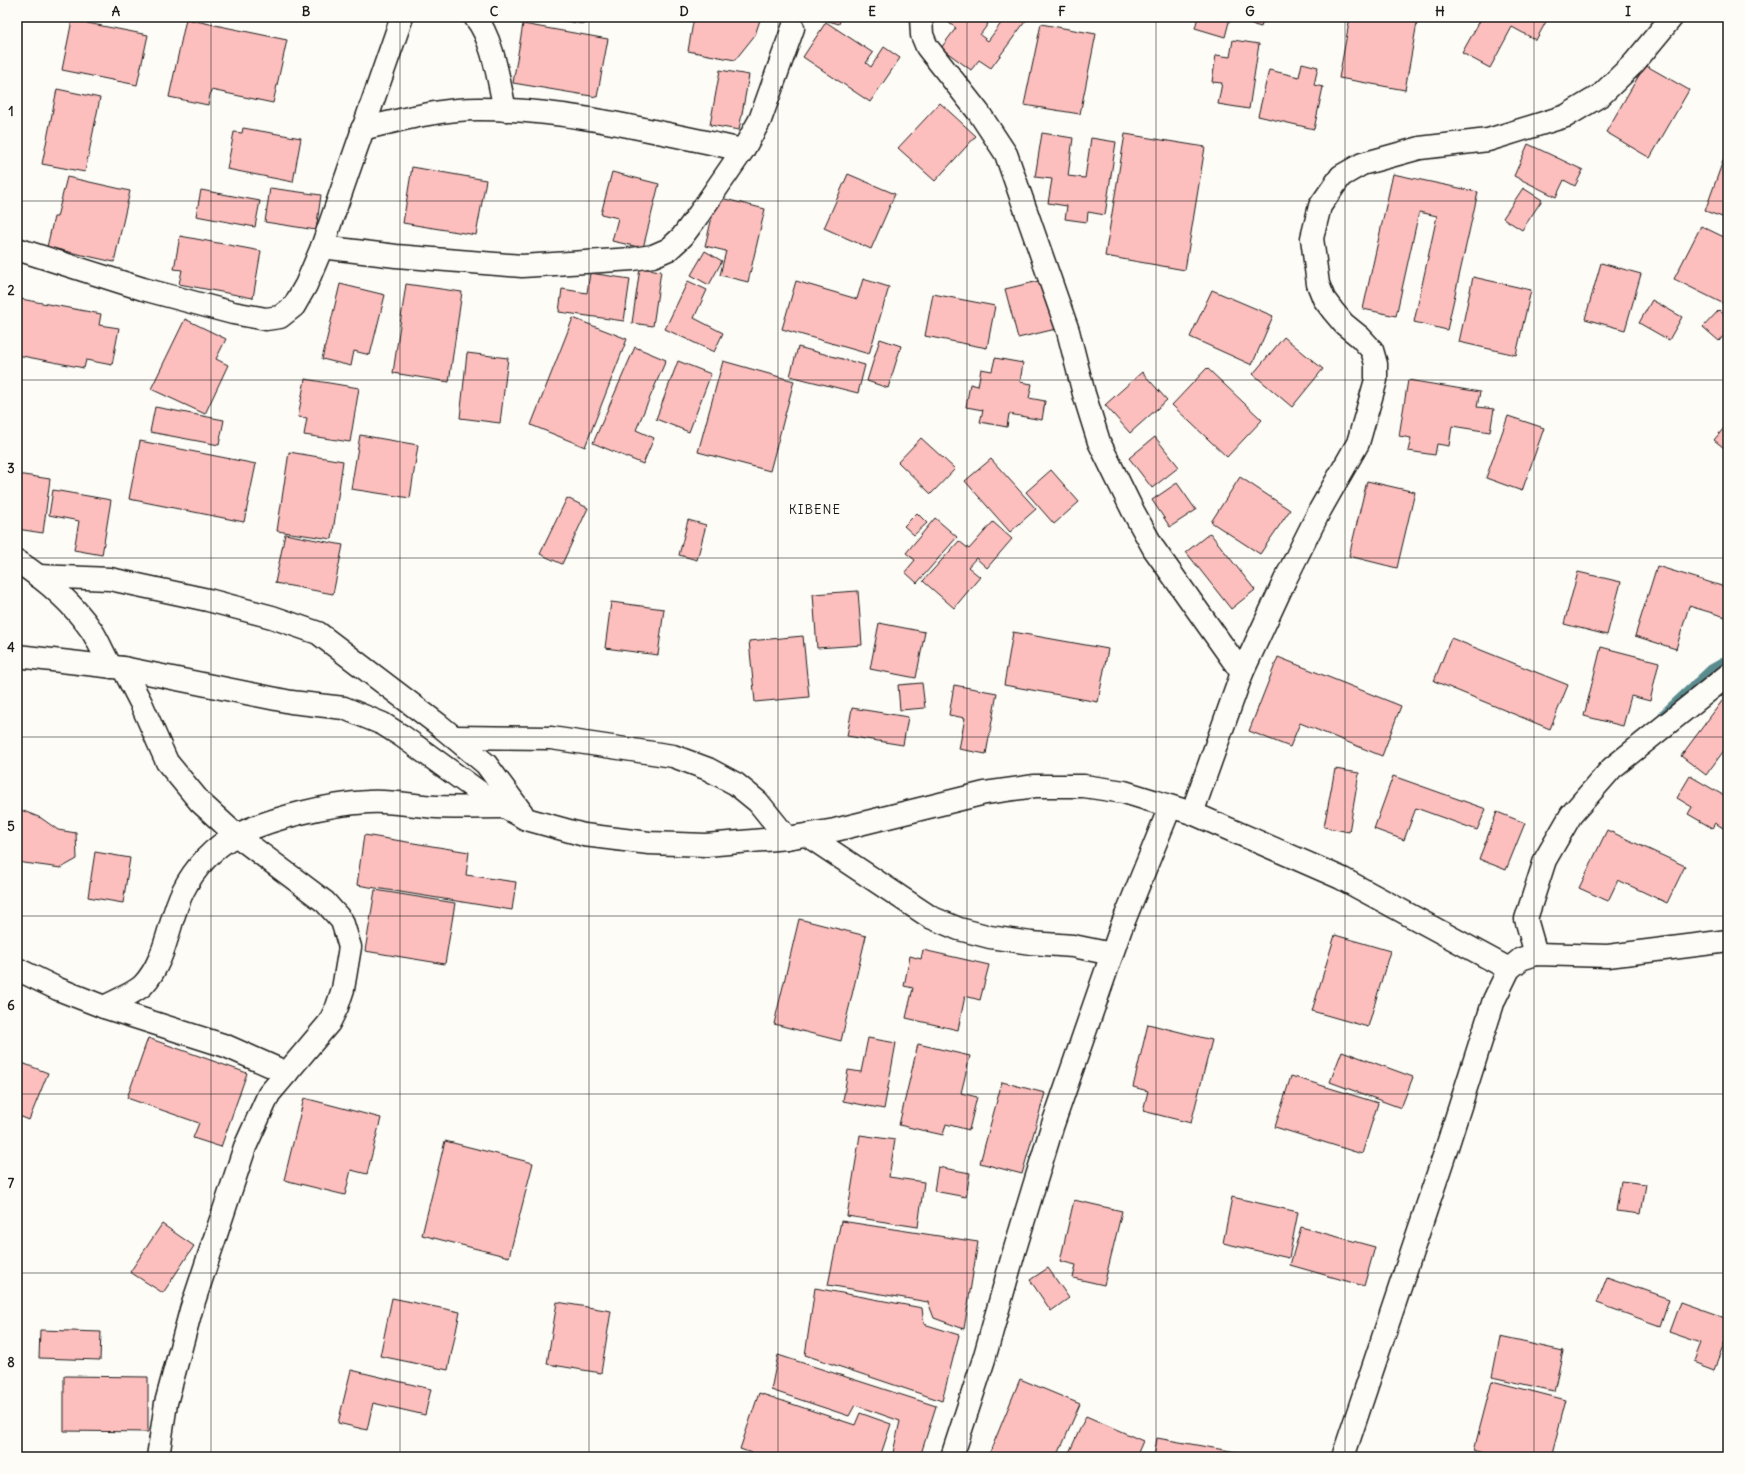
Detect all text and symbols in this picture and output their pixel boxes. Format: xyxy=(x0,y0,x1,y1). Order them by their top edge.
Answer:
text: A xyxy=(112,3,121,20)
text: B xyxy=(302,3,311,20)
text: C xyxy=(490,3,499,20)
text: D xyxy=(679,3,689,20)
text: E xyxy=(868,3,876,20)
text: F xyxy=(1058,3,1066,20)
text: G xyxy=(1245,3,1255,20)
text: H xyxy=(1435,3,1445,20)
text: I xyxy=(1625,3,1631,20)
text: 1 xyxy=(8,103,14,120)
text: 2 xyxy=(7,282,15,299)
text: 3 xyxy=(7,460,15,477)
district label: KIBENE xyxy=(789,501,841,518)
text: 4 xyxy=(7,639,15,656)
text: 5 xyxy=(7,818,15,835)
text: 6 xyxy=(7,997,15,1014)
text: 7 xyxy=(8,1175,15,1192)
text: 8 xyxy=(7,1354,15,1371)

